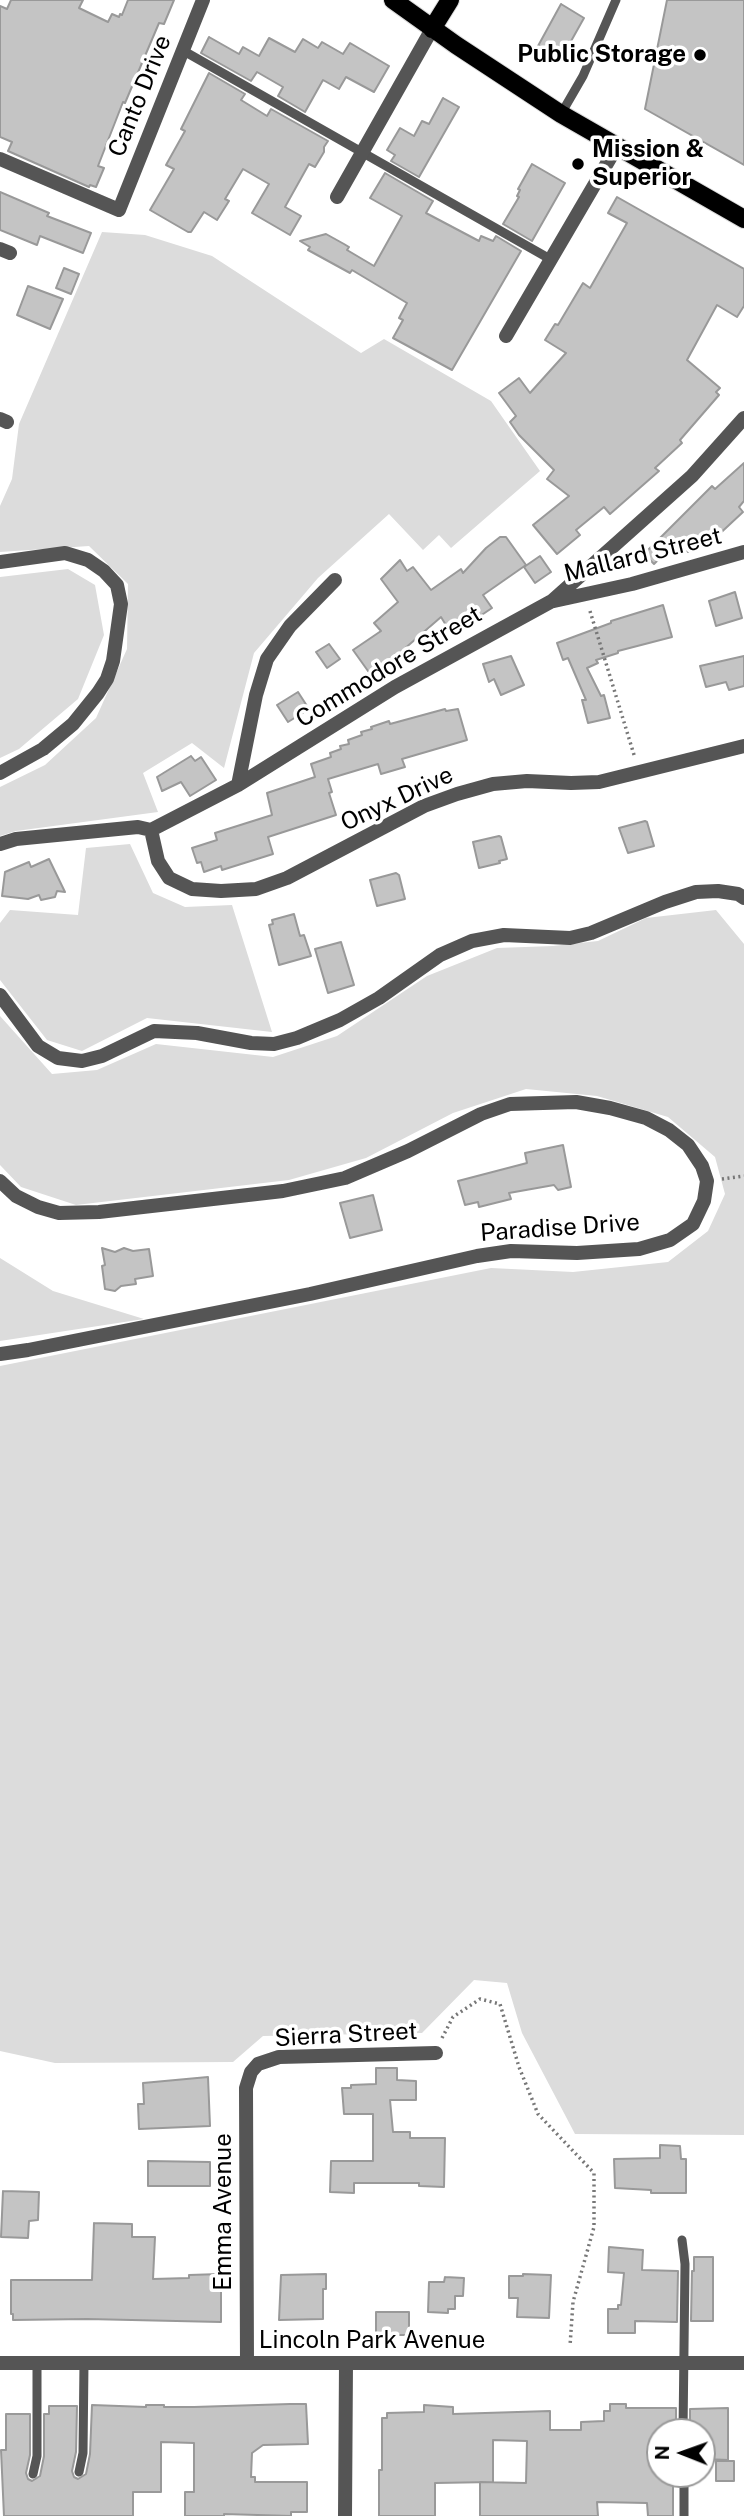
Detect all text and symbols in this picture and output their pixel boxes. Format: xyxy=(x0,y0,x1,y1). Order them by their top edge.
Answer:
street label: Canto Drive xyxy=(103,31,177,161)
place label: Public Storage xyxy=(517,41,686,69)
marker: Public Storage xyxy=(692,47,708,63)
place label: Mission & Superior xyxy=(592,136,704,192)
marker: Mission & Superior xyxy=(570,156,586,172)
street label: Mallard Street xyxy=(561,522,725,588)
street label: Commodore Street xyxy=(291,600,487,734)
street label: Onyx Drive xyxy=(336,760,458,838)
street label: Paradise Drive xyxy=(479,1208,641,1248)
street label: Sierra Street xyxy=(274,2017,418,2053)
street label: Emma Avenue xyxy=(210,2133,238,2291)
street label: Lincoln Park Avenue xyxy=(259,2327,485,2355)
north arrow xyxy=(646,2418,716,2488)
text: N xyxy=(651,2445,673,2460)

